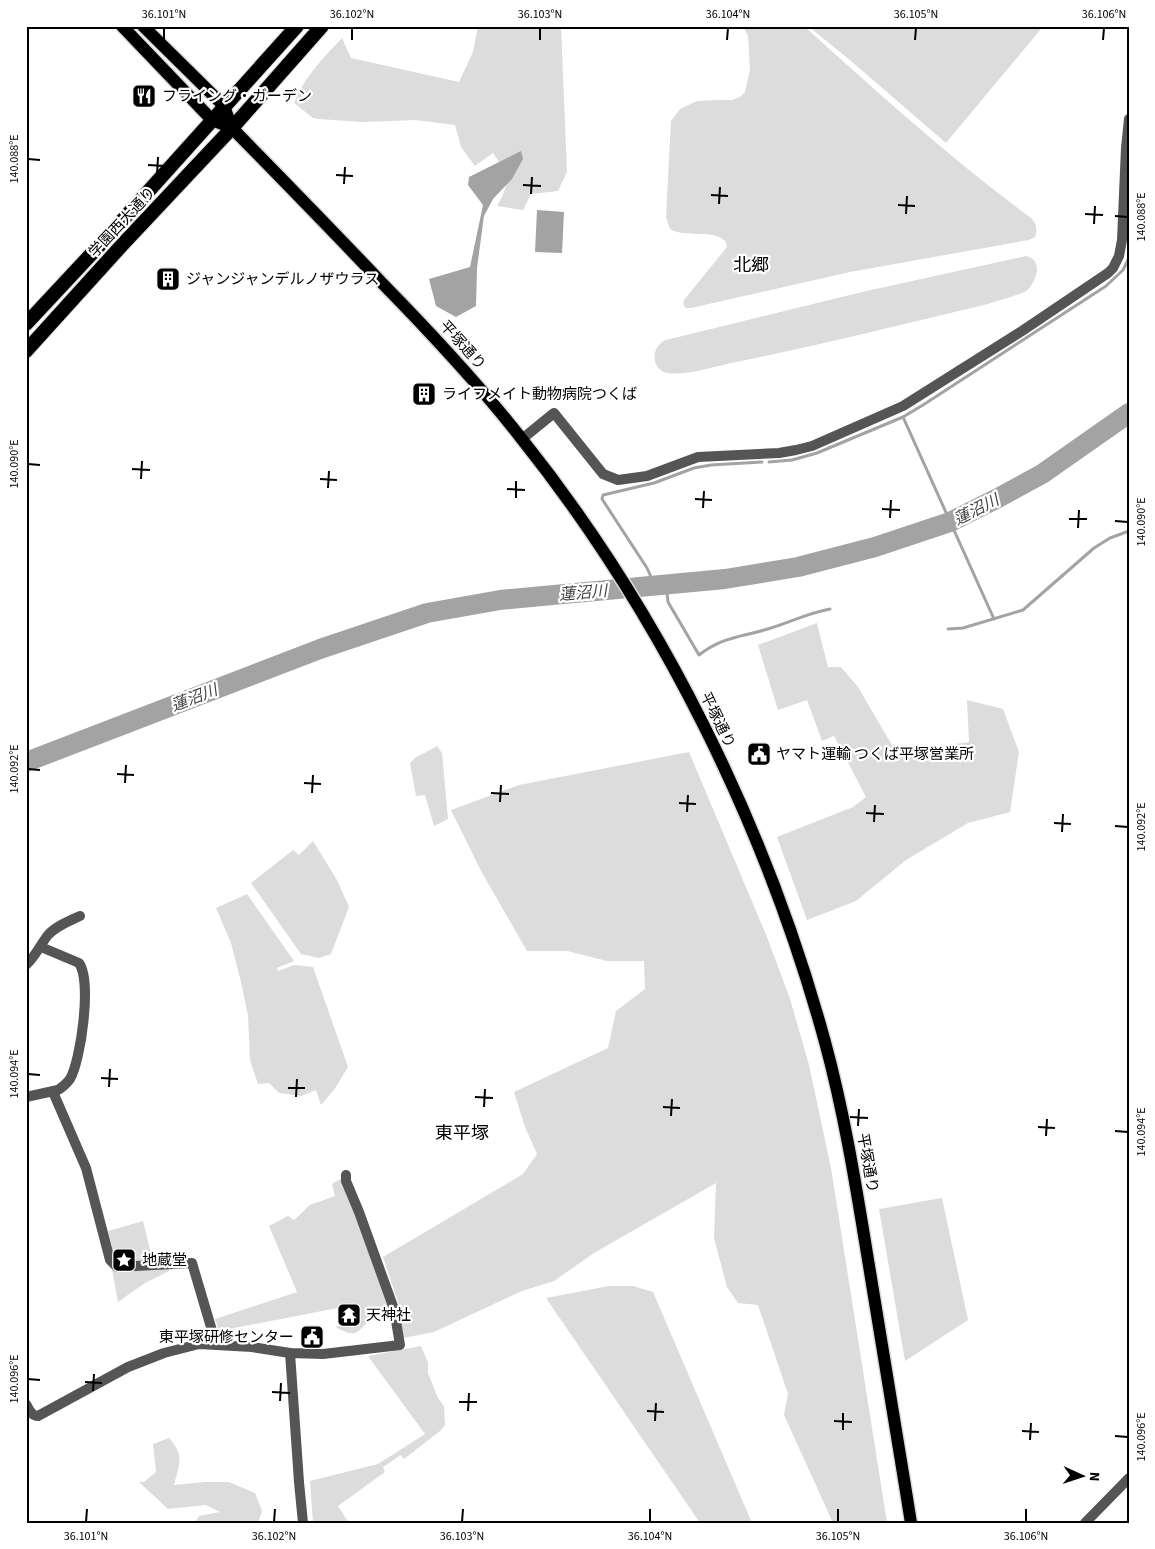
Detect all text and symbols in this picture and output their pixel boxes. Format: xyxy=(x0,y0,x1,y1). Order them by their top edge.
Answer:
text: 36.101°N xyxy=(142,6,186,23)
text: 36.102°N xyxy=(330,6,374,23)
text: 36.103°N xyxy=(518,6,562,23)
text: 36.104°N xyxy=(706,6,750,23)
text: 36.105°N xyxy=(894,6,938,23)
text: 36.106°N xyxy=(1082,6,1126,23)
restaurant icon: フライング・ガーデン xyxy=(131,83,157,109)
place label: フライング・ガーデン xyxy=(162,86,312,107)
text: 140.088°E xyxy=(6,134,23,184)
street label: 学園西大通り xyxy=(84,182,161,262)
text: 140.088°E xyxy=(1133,192,1150,242)
district label: 北郷 xyxy=(733,253,769,278)
building icon: ジャンジャンデルノザウラス xyxy=(155,266,181,292)
place label: ジャンジャンデルノザウラス xyxy=(186,269,379,290)
street label: 平塚通り xyxy=(435,316,491,375)
building icon: ライフメイト動物病院つくば xyxy=(411,381,437,407)
place label: ライフメイト動物病院つくば xyxy=(442,384,637,405)
text: 140.090°E xyxy=(6,439,23,489)
water label: 蓮沼川 xyxy=(950,488,1005,531)
text: 140.090°E xyxy=(1133,497,1150,547)
water label: 蓮沼川 xyxy=(558,580,610,606)
water label: 蓮沼川 xyxy=(168,678,223,717)
street label: 平塚通り xyxy=(695,689,740,752)
public building icon: ヤマト運輸 つくば平塚営業所 xyxy=(746,741,772,767)
text: 140.092°E xyxy=(6,744,23,794)
place label: ヤマト運輸 つくば平塚営業所 xyxy=(776,744,974,765)
text: 140.092°E xyxy=(1133,802,1150,852)
text: 140.094°E xyxy=(6,1049,23,1099)
text: 140.094°E xyxy=(1133,1107,1150,1157)
district label: 東平塚 xyxy=(435,1121,489,1146)
street label: 平塚通り xyxy=(852,1132,883,1194)
place icon: 地蔵堂 xyxy=(111,1247,137,1273)
place label: 地蔵堂 xyxy=(142,1250,187,1271)
temple icon: 天神社 xyxy=(336,1302,362,1328)
place label: 天神社 xyxy=(366,1305,411,1326)
public building icon: 東平塚研修センター xyxy=(299,1324,325,1350)
place label: 東平塚研修センター xyxy=(159,1327,294,1348)
text: 140.096°E xyxy=(6,1354,23,1404)
text: 140.096°E xyxy=(1133,1412,1150,1462)
north arrow xyxy=(1058,1452,1108,1502)
text: N xyxy=(1084,1471,1104,1482)
text: 36.101°N xyxy=(64,1528,108,1545)
text: 36.102°N xyxy=(252,1528,296,1545)
text: 36.103°N xyxy=(440,1528,484,1545)
text: 36.104°N xyxy=(628,1528,672,1545)
text: 36.105°N xyxy=(816,1528,860,1545)
text: 36.106°N xyxy=(1004,1528,1048,1545)

